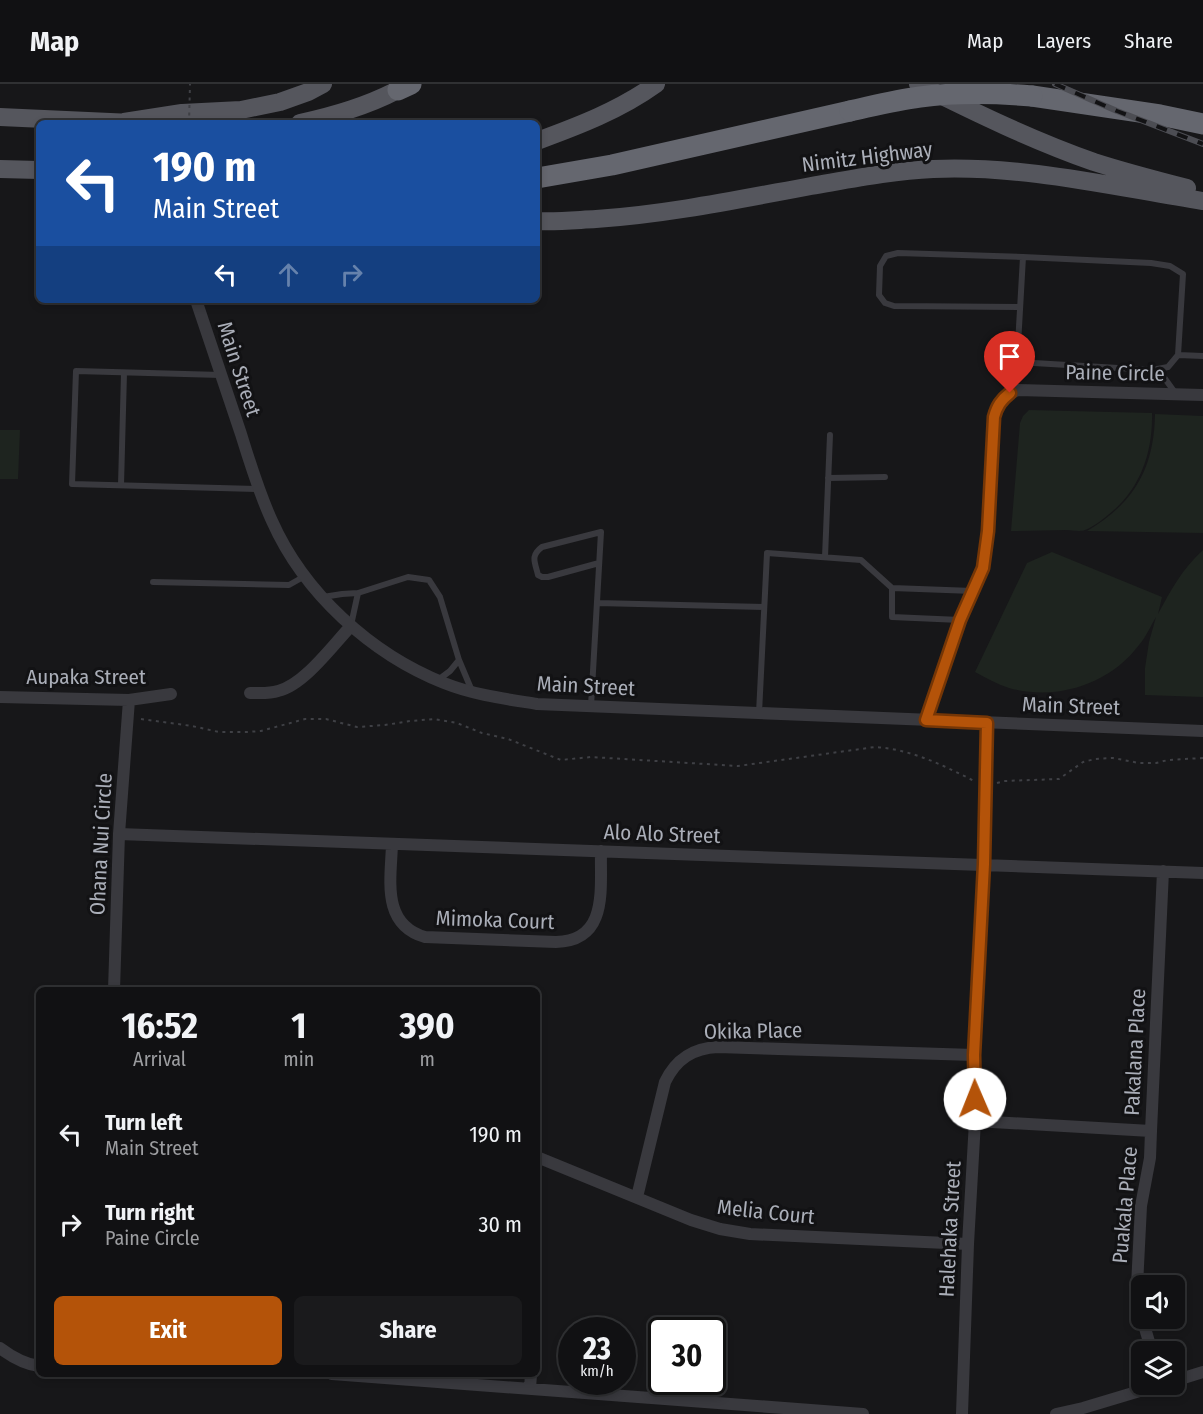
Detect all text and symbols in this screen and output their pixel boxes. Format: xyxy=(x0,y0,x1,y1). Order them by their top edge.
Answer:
text: Map xyxy=(30,25,79,58)
text: Map xyxy=(967,28,1003,54)
text: Layers xyxy=(1036,28,1091,54)
text: Share xyxy=(1124,28,1173,54)
street label: Nimitz Highway xyxy=(800,136,934,178)
text: 190 m xyxy=(153,142,256,192)
icon: left xyxy=(54,144,132,222)
text: Main Street xyxy=(153,193,279,225)
icon: left xyxy=(209,258,242,291)
icon: ahead xyxy=(272,258,305,291)
icon: right xyxy=(335,258,368,291)
street label: Main Street xyxy=(211,318,267,420)
pin xyxy=(984,331,1035,393)
icon: arrive xyxy=(993,340,1026,373)
street label: Paine Circle xyxy=(1065,359,1165,387)
street label: Aupaka Street xyxy=(26,664,146,690)
street label: Main Street xyxy=(536,670,636,702)
street label: Main Street xyxy=(1021,691,1121,721)
street label: Ohana Nui Circle xyxy=(84,772,118,916)
street label: Alo Alo Street xyxy=(603,819,721,849)
street label: Mimoka Court xyxy=(435,905,555,935)
street label: Pakalana Place xyxy=(1119,988,1151,1116)
text: 16:52 xyxy=(121,1004,198,1048)
text: 1 xyxy=(291,1004,306,1048)
text: 390 xyxy=(400,1004,455,1048)
street label: Okika Place xyxy=(704,1017,802,1045)
text: Arrival xyxy=(133,1047,186,1071)
text: min xyxy=(283,1047,314,1071)
text: m xyxy=(419,1047,435,1071)
position arrow xyxy=(943,1067,1007,1131)
text: Turn left xyxy=(105,1109,183,1136)
icon: left xyxy=(54,1118,87,1151)
text: 190 m xyxy=(469,1121,522,1148)
text: Main Street xyxy=(105,1136,198,1160)
street label: Puakala Place xyxy=(1107,1145,1143,1265)
street label: Halehaka Street xyxy=(933,1160,967,1298)
street label: Melia Court xyxy=(716,1194,816,1230)
text: Turn right xyxy=(105,1199,194,1226)
icon: right xyxy=(54,1208,87,1241)
text: 30 m xyxy=(479,1211,522,1238)
text: Paine Circle xyxy=(105,1226,200,1250)
map controls xyxy=(1131,1275,1185,1395)
button: sound xyxy=(1131,1275,1185,1329)
button: Exit xyxy=(54,1296,282,1365)
button: Share xyxy=(294,1296,522,1365)
speed limit sign: 30 xyxy=(648,1317,726,1395)
text: 23 xyxy=(583,1331,611,1367)
button: layers xyxy=(1131,1341,1185,1395)
text: km/h xyxy=(580,1362,614,1380)

